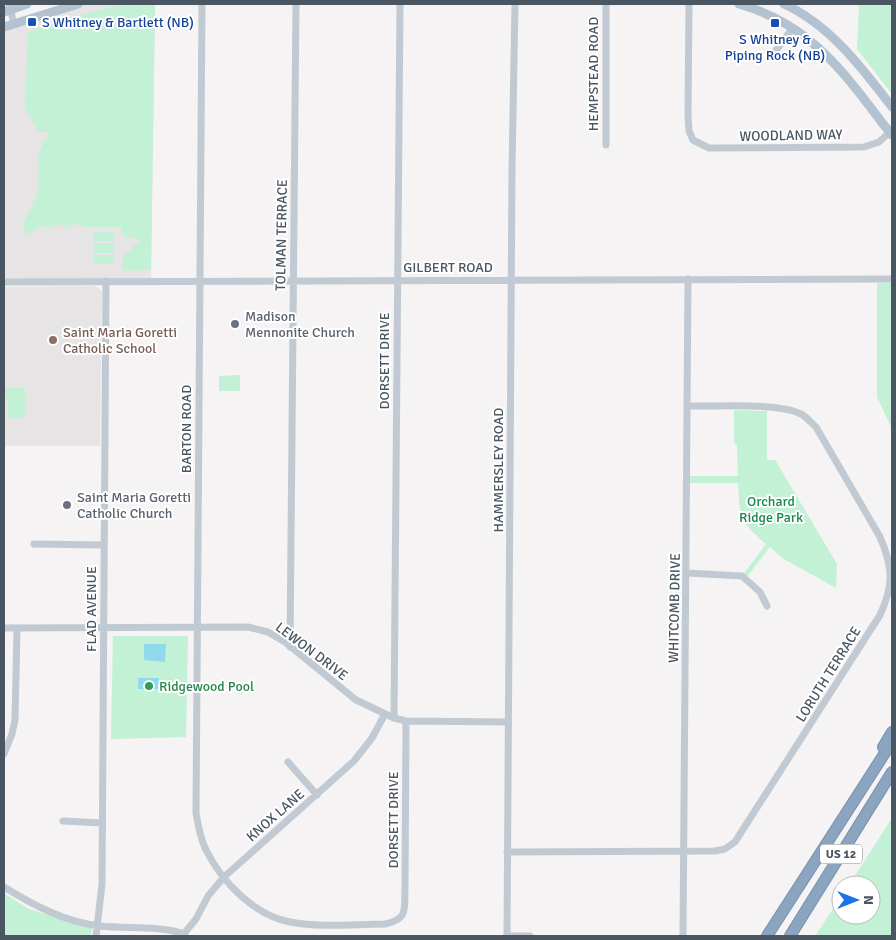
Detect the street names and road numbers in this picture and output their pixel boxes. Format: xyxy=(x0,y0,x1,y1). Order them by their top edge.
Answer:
street label: HEMPSTEAD ROAD xyxy=(585,17,602,131)
street label: WOODLAND WAY xyxy=(739,126,843,145)
street label: TOLMAN TERRACE xyxy=(272,179,291,291)
street label: GILBERT ROAD xyxy=(403,259,493,276)
street label: DORSETT DRIVE xyxy=(376,312,393,410)
street label: BARTON ROAD xyxy=(178,385,195,473)
street label: HAMMERSLEY ROAD xyxy=(490,408,507,532)
street label: WHITCOMB DRIVE xyxy=(665,553,684,663)
street label: FLAD AVENUE xyxy=(83,566,100,652)
street label: LEWON DRIVE xyxy=(272,619,351,684)
street label: LORUTH TERRACE xyxy=(792,623,865,725)
street label: DORSETT DRIVE xyxy=(385,771,402,869)
street label: KNOX LANE xyxy=(243,786,308,845)
road number: US 12 xyxy=(820,844,862,864)

